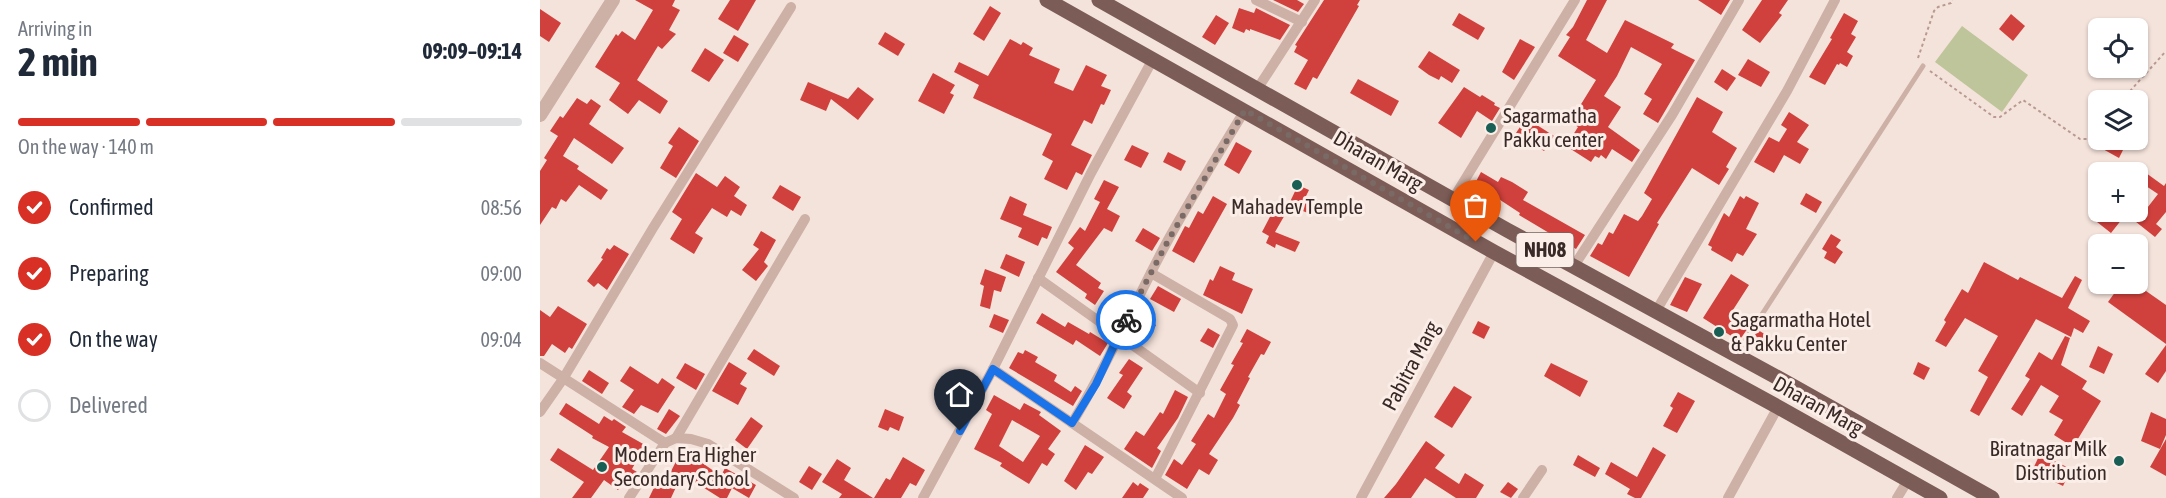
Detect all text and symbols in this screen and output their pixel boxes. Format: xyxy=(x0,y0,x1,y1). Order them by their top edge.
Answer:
text: Arriving in xyxy=(18,17,92,40)
map controls xyxy=(2088,18,2148,294)
button: locate xyxy=(2088,18,2148,78)
text: 09:09–09:14 xyxy=(422,38,522,64)
text: 2 min xyxy=(18,40,98,84)
button: layers xyxy=(2088,90,2148,150)
place label: Sagarmatha Pakku center xyxy=(1503,103,1604,151)
marker: Sagarmatha Pakku center xyxy=(1484,121,1498,135)
street label: Dharan Marg xyxy=(1330,125,1427,195)
text: On the way · 140 m xyxy=(18,135,154,158)
button: + xyxy=(2088,162,2148,222)
marker: Mahadev Temple xyxy=(1290,178,1304,192)
pin xyxy=(1450,180,1501,242)
icon: bag xyxy=(1459,189,1492,222)
icon: check xyxy=(18,191,51,224)
text: Confirmed xyxy=(69,194,154,220)
place label: Mahadev Temple xyxy=(1231,194,1363,218)
text: 08:56 xyxy=(481,196,522,219)
road number: NH08 xyxy=(1516,233,1574,267)
button: − xyxy=(2088,234,2148,294)
icon: check xyxy=(18,257,51,290)
text: Preparing xyxy=(69,260,149,286)
text: 09:00 xyxy=(480,262,522,285)
courier xyxy=(1096,290,1156,350)
icon: bike xyxy=(1110,304,1143,337)
place label: Sagarmatha Hotel & Pakku Center xyxy=(1731,307,1871,355)
street label: Pabitra Marg xyxy=(1377,317,1444,414)
icon: check xyxy=(18,323,51,356)
marker: Sagarmatha Hotel & Pakku Center xyxy=(1712,325,1726,339)
text: On the way xyxy=(69,326,158,352)
text: 09:04 xyxy=(480,328,522,351)
pin xyxy=(934,369,985,431)
street label: Dharan Marg xyxy=(1769,371,1867,440)
icon: home xyxy=(943,378,976,411)
text: Delivered xyxy=(69,392,148,418)
place label: Biratnagar Milk Distribution xyxy=(1990,436,2107,484)
place label: Modern Era Higher Secondary School xyxy=(614,442,757,490)
marker: Biratnagar Milk Distribution xyxy=(2112,454,2126,468)
marker: Modern Era Higher Secondary School xyxy=(595,460,609,474)

